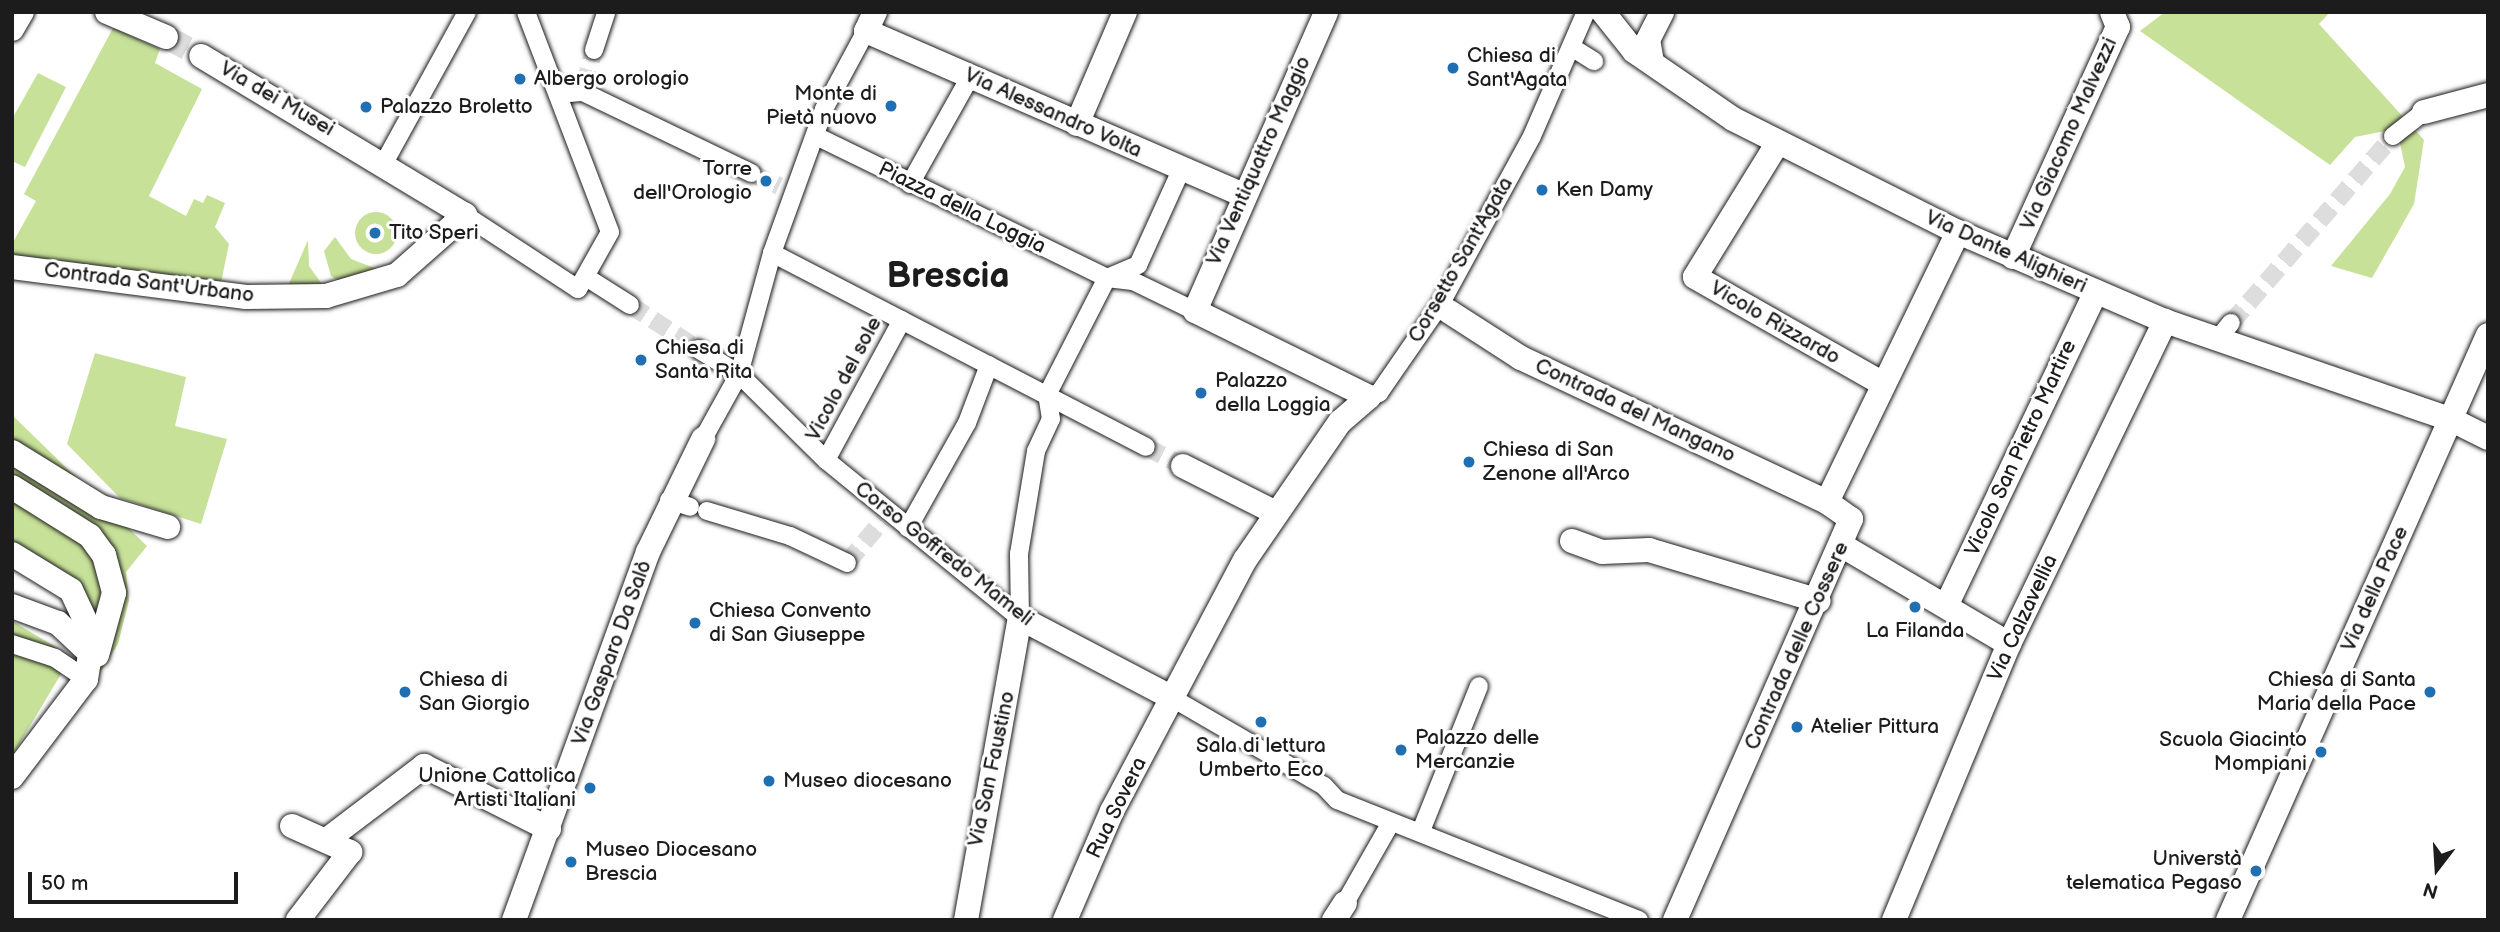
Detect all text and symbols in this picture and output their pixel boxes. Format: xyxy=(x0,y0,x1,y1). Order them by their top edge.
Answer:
street label: Via Giacomo Malvezzi xyxy=(2015,34,2123,234)
place label: Chiesa di Sant'Agata xyxy=(1467,43,1567,93)
street label: Via Ventiquattro Maggio xyxy=(1201,52,1317,270)
street label: Via dei Musei xyxy=(215,56,339,142)
marker: Chiesa di Sant'Agata xyxy=(1445,60,1461,76)
street label: Via Alessandro Volta xyxy=(960,62,1146,164)
place label: Albergo orologio xyxy=(534,66,689,92)
marker: Albergo orologio xyxy=(512,71,528,87)
place label: Monte di Pietà nuovo xyxy=(766,81,877,131)
place label: Palazzo Broletto xyxy=(380,94,533,120)
marker: Monte di Pietà nuovo xyxy=(883,98,899,114)
marker: Palazzo Broletto xyxy=(358,99,374,115)
place label: Torre dell'Orologio xyxy=(633,156,752,206)
street label: Piazza della Loggia xyxy=(874,157,1050,259)
street label: Corsetto Sant'Agata xyxy=(1403,172,1519,348)
marker: Torre dell'Orologio xyxy=(758,173,774,189)
place label: Ken Damy xyxy=(1556,177,1653,203)
marker: Ken Damy xyxy=(1534,182,1550,198)
street label: Via Dante Alighieri xyxy=(1921,205,2091,299)
place label: Tito Speri xyxy=(389,220,479,246)
marker: Tito Speri xyxy=(367,225,383,241)
district label: Brescia xyxy=(887,256,1009,298)
street label: Contrada Sant'Urbano xyxy=(42,258,256,308)
street label: Vicolo Rizzardo xyxy=(1706,276,1844,370)
street label: Vicolo del sole xyxy=(801,312,887,446)
place label: Chiesa di Santa Rita xyxy=(655,335,752,385)
street label: Vicolo San Pietro Martire xyxy=(1960,336,2082,560)
marker: Chiesa di Santa Rita xyxy=(633,352,649,368)
street label: Contrada del Mangano xyxy=(1531,353,1739,469)
place label: Palazzo della Loggia xyxy=(1215,368,1331,418)
marker: Palazzo della Loggia xyxy=(1193,385,1209,401)
place label: Chiesa di San Zenone all'Arco xyxy=(1483,437,1630,487)
marker: Chiesa di San Zenone all'Arco xyxy=(1461,454,1477,470)
street label: Corso Goffredo Mameli xyxy=(850,476,1038,632)
street label: Via della Pace xyxy=(2336,522,2414,656)
street label: Contrada delle Cossere xyxy=(1740,538,1854,754)
street label: Via Calzavellia xyxy=(1983,551,2063,685)
street label: Via Gasparo Da Salò xyxy=(567,557,657,749)
place label: Chiesa Convento di San Giuseppe xyxy=(709,598,871,648)
marker: La Filanda xyxy=(1907,599,1923,615)
marker: Chiesa Convento di San Giuseppe xyxy=(687,615,703,631)
place label: La Filanda xyxy=(1866,618,1964,644)
place label: Chiesa di San Giorgio xyxy=(419,667,530,717)
place label: Chiesa di Santa Maria della Pace xyxy=(2257,667,2416,717)
marker: Chiesa di San Giorgio xyxy=(397,684,413,700)
marker: Chiesa di Santa Maria della Pace xyxy=(2422,684,2438,700)
street label: Via San Faustino xyxy=(963,689,1021,849)
marker: Sala di lettura Umberto Eco xyxy=(1253,714,1269,730)
place label: Atelier Pittura xyxy=(1811,714,1939,740)
marker: Atelier Pittura xyxy=(1789,719,1805,735)
place label: Palazzo delle Mercanzie xyxy=(1415,725,1539,775)
place label: Scuola Giacinto Mompiani xyxy=(2159,727,2307,777)
place label: Sala di lettura Umberto Eco xyxy=(1196,733,1326,783)
marker: Palazzo delle Mercanzie xyxy=(1393,742,1409,758)
marker: Scuola Giacinto Mompiani xyxy=(2313,744,2329,760)
street label: Rua Sovera xyxy=(1082,753,1152,863)
place label: Unione Cattolica Artisti Italiani xyxy=(418,763,576,813)
place label: Museo diocesano xyxy=(783,768,952,794)
marker: Museo diocesano xyxy=(761,773,777,789)
marker: Unione Cattolica Artisti Italiani xyxy=(582,780,598,796)
north arrow xyxy=(2402,834,2472,904)
place label: Museo Diocesano Brescia xyxy=(585,837,757,887)
place label: Universtà telematica Pegaso xyxy=(2066,846,2242,896)
marker: Museo Diocesano Brescia xyxy=(563,854,579,870)
scale bar xyxy=(32,858,242,902)
marker: Universtà telematica Pegaso xyxy=(2248,863,2264,879)
text: 50 m xyxy=(41,871,88,896)
text: N xyxy=(2421,876,2441,903)

